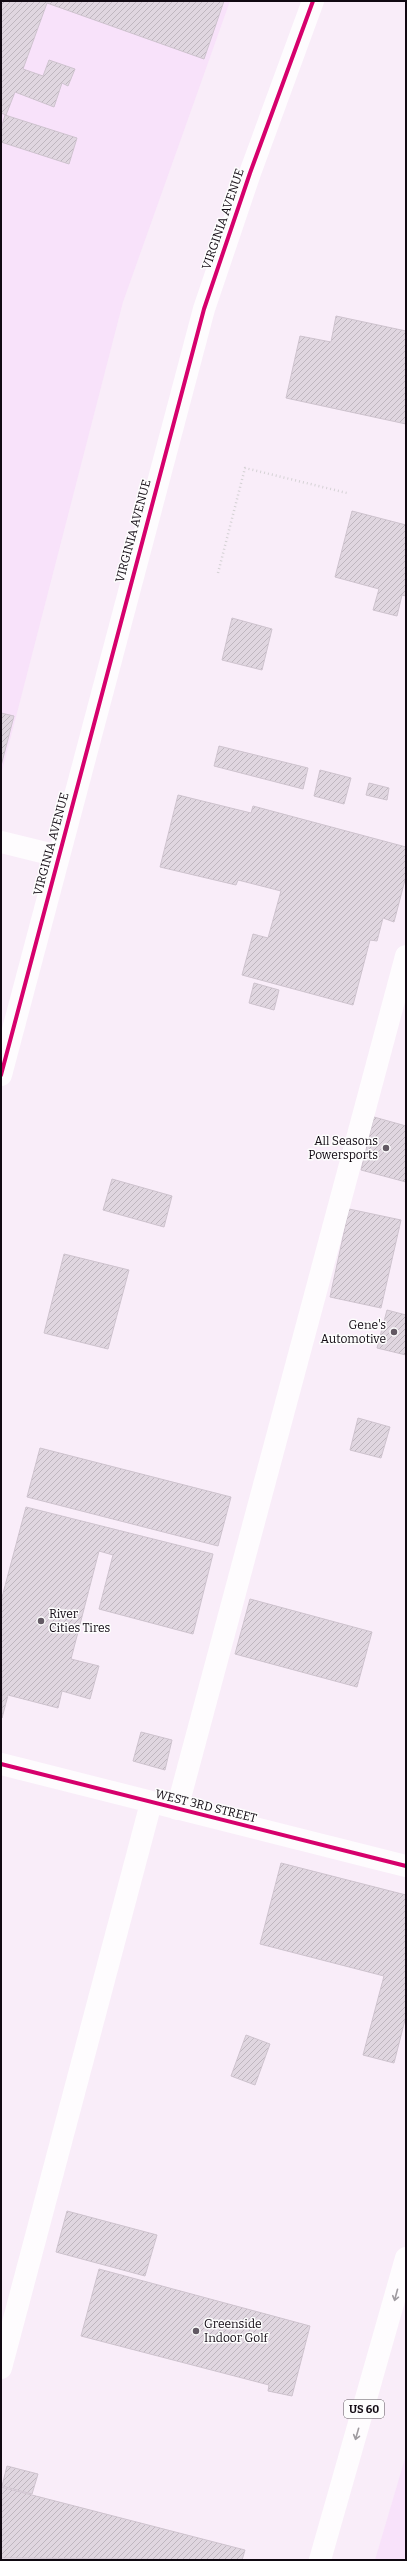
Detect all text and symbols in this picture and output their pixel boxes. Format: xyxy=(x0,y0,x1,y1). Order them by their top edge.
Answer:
street label: VIRGINIA AVENUE xyxy=(199,167,247,271)
street label: VIRGINIA AVENUE xyxy=(113,478,153,584)
street label: VIRGINIA AVENUE xyxy=(31,791,71,897)
place label: All Seasons Powersports xyxy=(308,1134,378,1162)
marker: All Seasons Powersports xyxy=(381,1143,391,1153)
place label: Gene's Automotive xyxy=(321,1318,386,1346)
marker: Gene's Automotive xyxy=(389,1327,399,1337)
place label: River Cities Tires xyxy=(49,1607,110,1635)
marker: River Cities Tires xyxy=(36,1616,46,1626)
street label: WEST 3RD STREET xyxy=(154,1787,258,1825)
one-way arrow xyxy=(392,2289,399,2302)
place label: Greenside Indoor Golf xyxy=(204,2317,269,2345)
marker: Greenside Indoor Golf xyxy=(191,2326,201,2336)
road number: US 60 xyxy=(344,2400,384,2418)
one-way arrow xyxy=(352,2427,360,2440)

